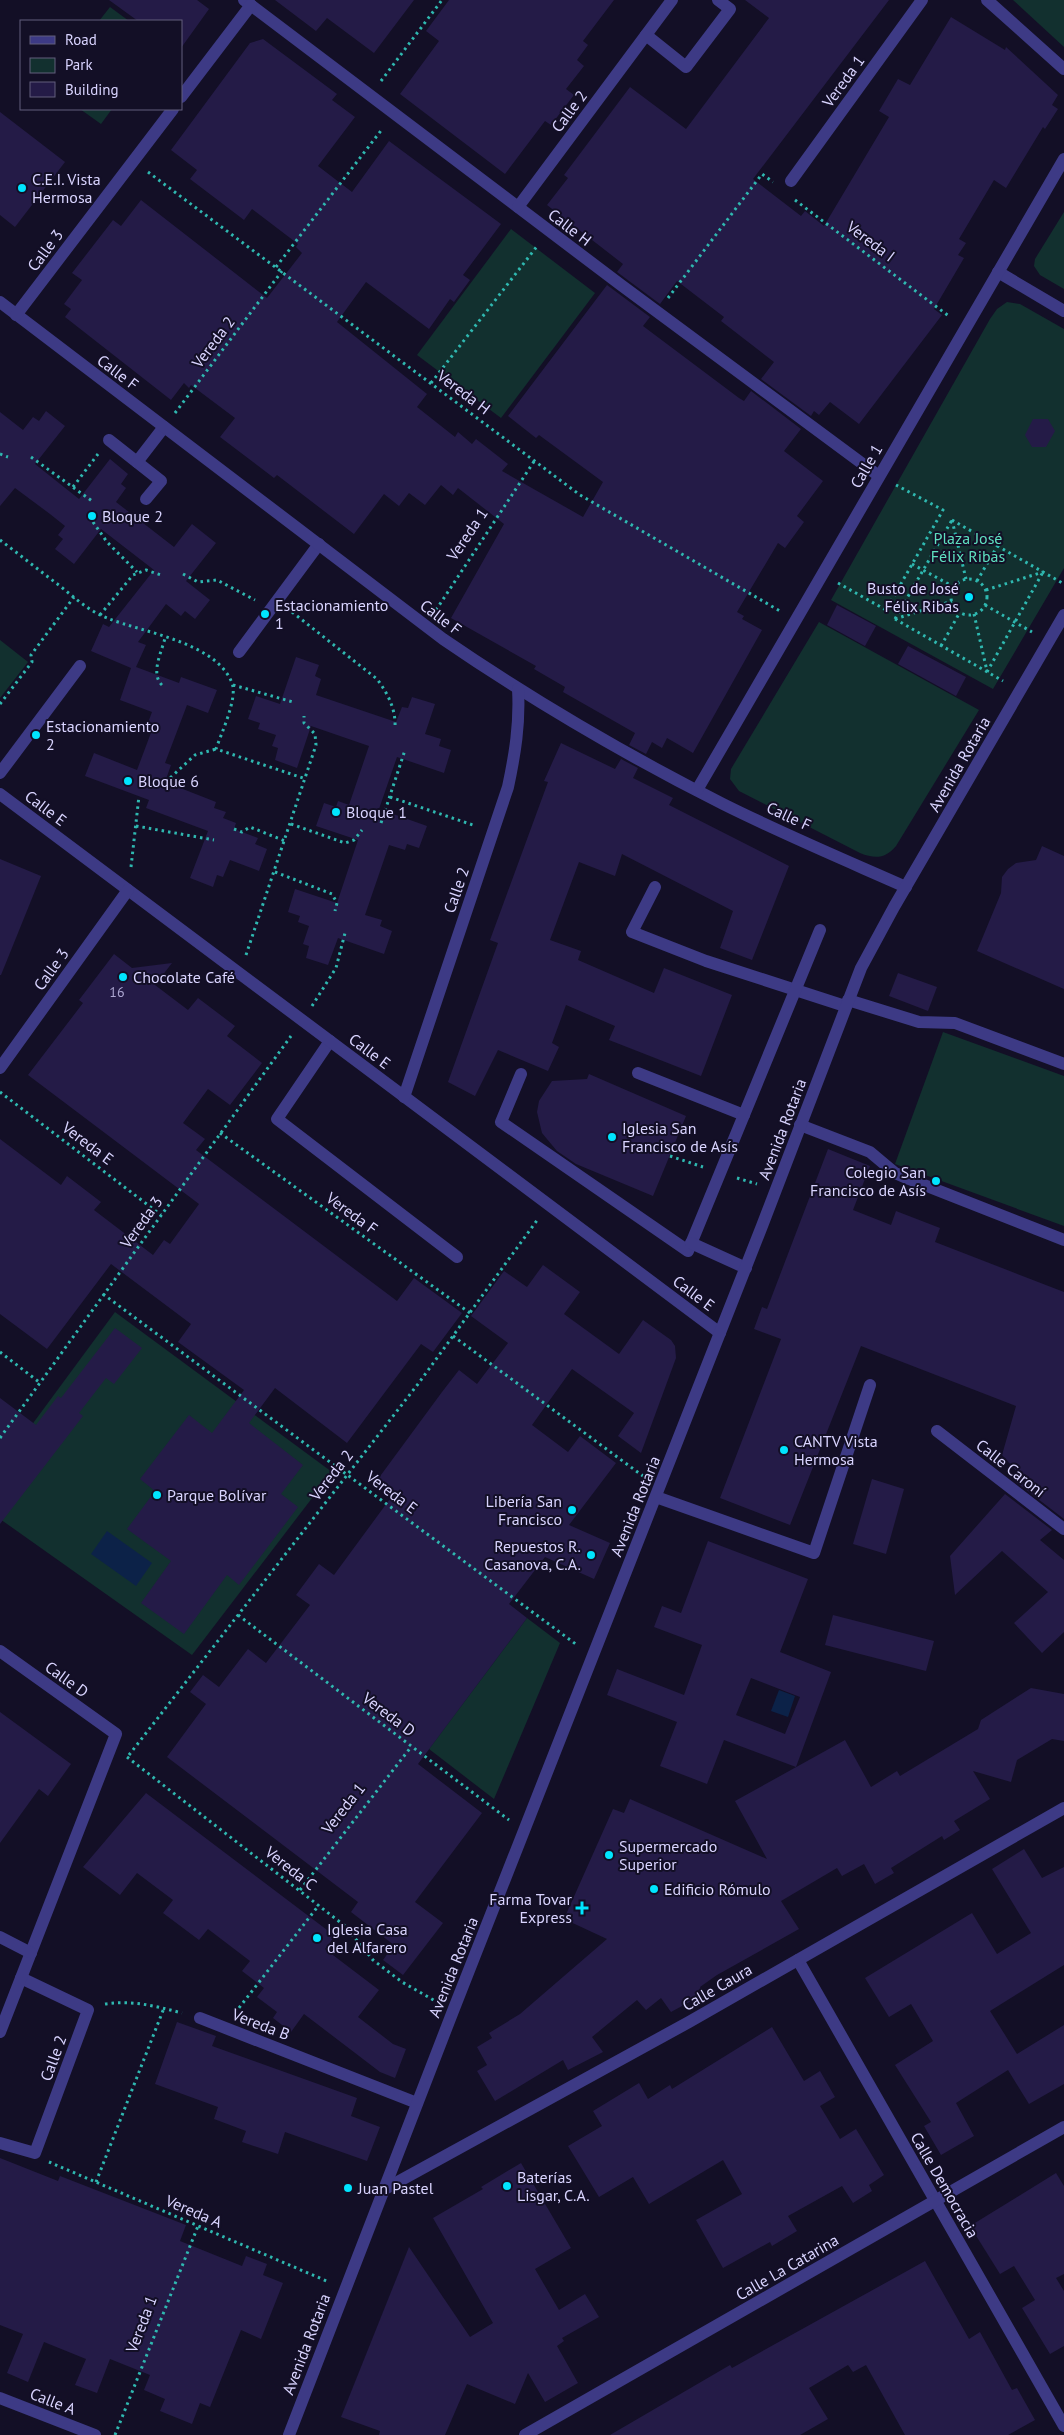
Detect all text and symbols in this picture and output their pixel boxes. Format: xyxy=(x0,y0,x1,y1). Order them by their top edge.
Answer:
legend xyxy=(20,20,182,110)
text: Road xyxy=(65,30,97,49)
street label: Vereda 1 xyxy=(817,51,869,112)
text: Park xyxy=(65,55,93,74)
text: Building xyxy=(65,80,119,99)
street label: Calle 2 xyxy=(547,86,591,136)
place label: C.E.I. Vista Hermosa xyxy=(32,169,101,207)
marker: C.E.I. Vista Hermosa xyxy=(16,182,28,194)
street label: Calle H xyxy=(544,204,596,250)
street label: Vereda I xyxy=(842,216,899,266)
street label: Calle 3 xyxy=(23,225,67,275)
street label: Vereda 2 xyxy=(187,312,239,373)
street label: Calle F xyxy=(93,350,143,394)
street label: Vereda H xyxy=(433,365,495,418)
street label: Calle 1 xyxy=(846,441,886,491)
street label: Vereda 1 xyxy=(442,504,492,565)
place label: Bloque 2 xyxy=(102,506,163,526)
marker: Bloque 2 xyxy=(86,510,98,522)
park label: Plaza José Félix Ribas xyxy=(931,528,1006,566)
place label: Busto de José Félix Ribas xyxy=(867,578,959,616)
marker: Busto de José Félix Ribas xyxy=(963,591,975,603)
place label: Estacionamiento 1 xyxy=(275,595,388,633)
street label: Calle F xyxy=(416,595,466,639)
marker: Estacionamiento 1 xyxy=(259,608,271,620)
street label: Avenida Rotaria xyxy=(924,713,994,815)
place label: Estacionamiento 2 xyxy=(46,716,159,754)
marker: Estacionamiento 2 xyxy=(30,729,42,741)
place label: Bloque 6 xyxy=(138,771,199,791)
marker: Bloque 6 xyxy=(122,775,134,787)
street label: Calle E xyxy=(21,786,71,830)
street label: Calle F xyxy=(764,797,814,835)
place label: Bloque 1 xyxy=(346,802,407,822)
marker: Bloque 1 xyxy=(330,806,342,818)
street label: Calle 2 xyxy=(439,864,473,916)
street label: Calle 3 xyxy=(29,944,73,994)
place label: Chocolate Café xyxy=(133,967,235,987)
marker: Chocolate Café xyxy=(117,971,129,983)
house number: 16 xyxy=(109,983,125,1001)
street label: Calle E xyxy=(345,1029,395,1073)
street label: Avenida Rotaria xyxy=(754,1076,810,1182)
street label: Vereda E xyxy=(58,1117,118,1169)
place label: Iglesia San Francisco de Asís xyxy=(622,1118,738,1156)
marker: Iglesia San Francisco de Asís xyxy=(606,1131,618,1143)
place label: Colegio San Francisco de Asís xyxy=(810,1162,926,1200)
marker: Colegio San Francisco de Asís xyxy=(930,1175,942,1187)
street label: Vereda F xyxy=(321,1187,382,1238)
street label: Vereda 3 xyxy=(115,1192,167,1253)
street label: Calle E xyxy=(669,1271,719,1315)
place label: CANTV Vista Hermosa xyxy=(794,1431,878,1469)
street label: Calle Caroní xyxy=(972,1435,1050,1501)
marker: CANTV Vista Hermosa xyxy=(778,1444,790,1456)
street label: Vereda 2 xyxy=(304,1445,357,1505)
street label: Avenida Rotaria xyxy=(606,1453,664,1559)
street label: Vereda E xyxy=(362,1466,422,1518)
place label: Parque Bolívar xyxy=(167,1485,267,1505)
marker: Parque Bolívar xyxy=(151,1489,163,1501)
place label: Libería San Francisco xyxy=(486,1491,562,1529)
marker: Libería San Francisco xyxy=(566,1504,578,1516)
place label: Repuestos R. Casanova, C.A. xyxy=(484,1536,581,1574)
marker: Repuestos R. Casanova, C.A. xyxy=(585,1549,597,1561)
street label: Calle D xyxy=(41,1657,93,1701)
street label: Vereda D xyxy=(358,1687,419,1740)
street label: Vereda 1 xyxy=(316,1778,369,1838)
place label: Supermercado Superior xyxy=(619,1836,717,1874)
street label: Vereda C xyxy=(260,1841,321,1894)
marker: Supermercado Superior xyxy=(603,1849,615,1861)
place label: Edificio Rómulo xyxy=(664,1879,771,1899)
marker: Edificio Rómulo xyxy=(648,1883,660,1895)
place label: Farma Tovar Express xyxy=(489,1889,573,1927)
marker: Farma Tovar Express xyxy=(576,1902,588,1914)
street label: Avenida Rotaria xyxy=(424,1914,482,2020)
place label: Iglesia Casa del Alfarero xyxy=(327,1919,408,1957)
marker: Iglesia Casa del Alfarero xyxy=(311,1932,323,1944)
street label: Calle Caura xyxy=(679,1959,755,2015)
street label: Vereda B xyxy=(228,2004,293,2044)
street label: Calle 2 xyxy=(36,2032,70,2084)
street label: Calle Democracia xyxy=(907,2129,983,2241)
place label: Baterías Lisgar, C.A. xyxy=(517,2167,590,2205)
place label: Juan Pastel xyxy=(357,2178,434,2198)
marker: Baterías Lisgar, C.A. xyxy=(501,2180,513,2192)
marker: Juan Pastel xyxy=(342,2182,354,2194)
street label: Vereda A xyxy=(162,2190,226,2232)
street label: Calle La Catarina xyxy=(732,2230,842,2304)
street label: Avenida Rotaria xyxy=(278,2291,334,2397)
street label: Vereda 1 xyxy=(121,2293,161,2356)
street label: Calle A xyxy=(27,2383,79,2419)

